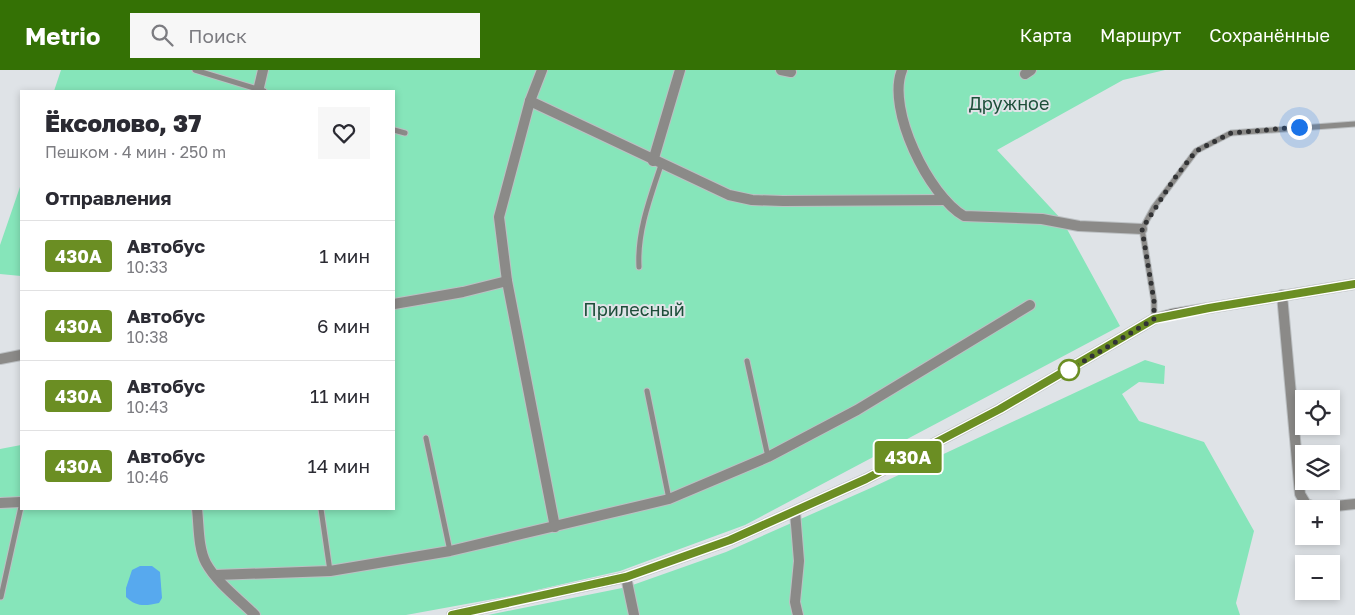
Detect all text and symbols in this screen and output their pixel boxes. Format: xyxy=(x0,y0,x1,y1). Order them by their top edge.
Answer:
search box xyxy=(130,13,480,58)
text: Metrio xyxy=(25,21,100,50)
icon: search xyxy=(148,21,176,49)
text: Поиск xyxy=(188,24,247,47)
text: Карта xyxy=(1020,24,1072,46)
text: Маршрут xyxy=(1100,24,1181,46)
text: Сохранённые xyxy=(1209,24,1330,46)
park label: Дружное xyxy=(969,92,1049,114)
button: heart xyxy=(318,107,370,159)
text: Ёксолово, 37 xyxy=(45,108,201,137)
your location xyxy=(1287,115,1312,140)
text: Пешком · 4 мин · 250 m xyxy=(45,142,226,162)
text: Отправления xyxy=(45,186,171,209)
text: Автобус xyxy=(127,234,205,257)
text: 1 мин xyxy=(319,244,370,267)
text: 430А xyxy=(55,245,102,267)
text: 10:33 xyxy=(127,257,168,277)
park label: Прилесный xyxy=(583,298,685,320)
text: Автобус xyxy=(127,304,205,327)
text: 6 мин xyxy=(317,314,370,337)
text: 430А xyxy=(55,315,102,337)
text: 10:38 xyxy=(127,327,168,347)
unlabelled marker xyxy=(1058,359,1080,381)
text: Автобус xyxy=(127,374,205,397)
text: 11 мин xyxy=(310,384,370,407)
text: 430А xyxy=(55,385,102,407)
map controls xyxy=(1295,390,1340,600)
button: locate xyxy=(1295,390,1340,435)
text: 10:43 xyxy=(127,397,168,417)
line badge: 430А xyxy=(873,441,943,473)
text: Автобус xyxy=(127,444,205,467)
button: layers xyxy=(1295,445,1340,490)
text: 430А xyxy=(885,446,931,468)
text: 14 мин xyxy=(308,454,370,477)
text: 430А xyxy=(55,455,102,477)
text: 10:46 xyxy=(127,467,169,487)
button: + xyxy=(1295,500,1340,545)
button: − xyxy=(1295,555,1340,600)

